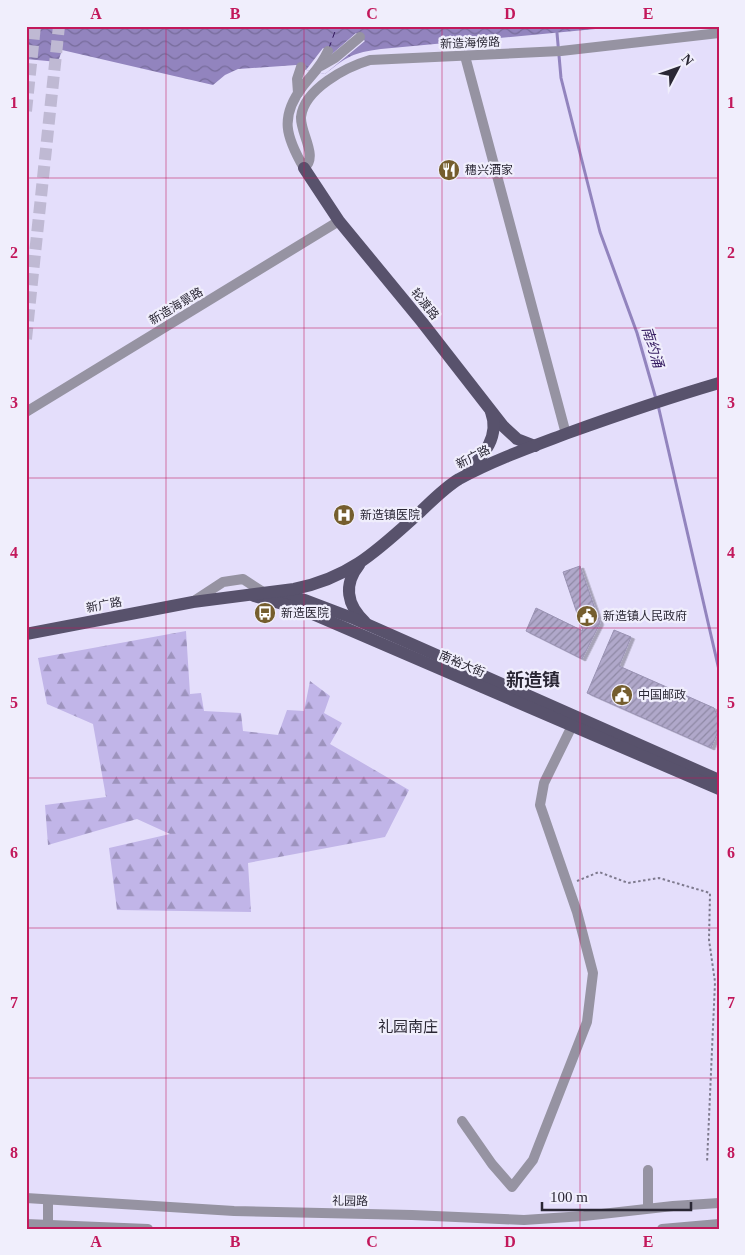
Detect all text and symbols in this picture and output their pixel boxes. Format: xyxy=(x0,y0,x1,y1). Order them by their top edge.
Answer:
text: A xyxy=(90,5,102,22)
text: B xyxy=(230,5,241,22)
text: C xyxy=(366,5,378,22)
text: D xyxy=(504,5,516,22)
text: E xyxy=(643,5,653,22)
street label: 新造海傍路 xyxy=(440,35,500,51)
north arrow xyxy=(652,42,702,92)
text: N xyxy=(678,51,696,69)
text: 1 xyxy=(10,94,18,111)
text: 1 xyxy=(727,94,735,111)
restaurant icon: 穗兴酒家 xyxy=(437,158,461,182)
place label: 穗兴酒家 xyxy=(465,163,513,177)
text: 2 xyxy=(10,244,18,261)
text: 2 xyxy=(727,244,735,261)
street label: 新造海景路 xyxy=(147,285,205,327)
street label: 轮渡路 xyxy=(408,286,442,322)
water label: 南约涌 xyxy=(639,325,666,371)
text: 3 xyxy=(10,394,18,411)
text: 3 xyxy=(727,394,735,411)
street label: 新广路 xyxy=(454,443,492,471)
hospital icon: 新造镇医院 xyxy=(332,503,356,527)
place label: 新造镇医院 xyxy=(360,508,420,522)
text: 4 xyxy=(10,544,18,561)
text: 4 xyxy=(727,544,735,561)
street label: 新广路 xyxy=(85,595,123,615)
bus stop icon: 新造医院 xyxy=(253,601,277,625)
public building icon: 新造镇人民政府 xyxy=(575,604,599,628)
place label: 新造医院 xyxy=(281,606,329,620)
place label: 新造镇人民政府 xyxy=(603,609,687,623)
street label: 南裕大街 xyxy=(437,648,487,680)
district label: 新造镇 xyxy=(506,670,560,690)
public building icon: 中国邮政 xyxy=(610,683,634,707)
place label: 中国邮政 xyxy=(638,688,686,702)
text: 5 xyxy=(10,694,18,711)
text: 5 xyxy=(727,694,735,711)
text: 6 xyxy=(10,844,18,861)
text: 6 xyxy=(727,844,735,861)
text: 7 xyxy=(10,994,18,1011)
text: 7 xyxy=(727,994,735,1011)
district label: 礼园南庄 xyxy=(378,1018,438,1035)
text: 8 xyxy=(10,1144,18,1161)
text: 8 xyxy=(727,1144,735,1161)
scale bar xyxy=(542,1180,691,1212)
text: 100 m xyxy=(550,1189,588,1205)
street label: 礼园路 xyxy=(332,1194,368,1208)
text: A xyxy=(90,1233,102,1250)
text: B xyxy=(230,1233,241,1250)
text: C xyxy=(366,1233,378,1250)
text: D xyxy=(504,1233,516,1250)
text: E xyxy=(643,1233,653,1250)

